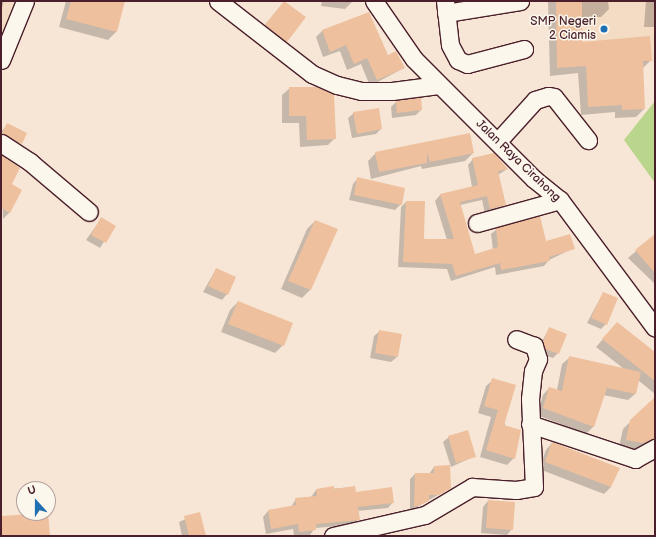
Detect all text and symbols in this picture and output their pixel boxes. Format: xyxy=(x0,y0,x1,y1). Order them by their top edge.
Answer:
place label: SMP Negeri 2 Ciamis xyxy=(530,15,596,43)
marker: SMP Negeri 2 Ciamis xyxy=(599,24,609,34)
street label: Jalan Raya Cirahong xyxy=(473,117,563,205)
north arrow xyxy=(16,481,56,521)
text: U xyxy=(26,483,38,498)

